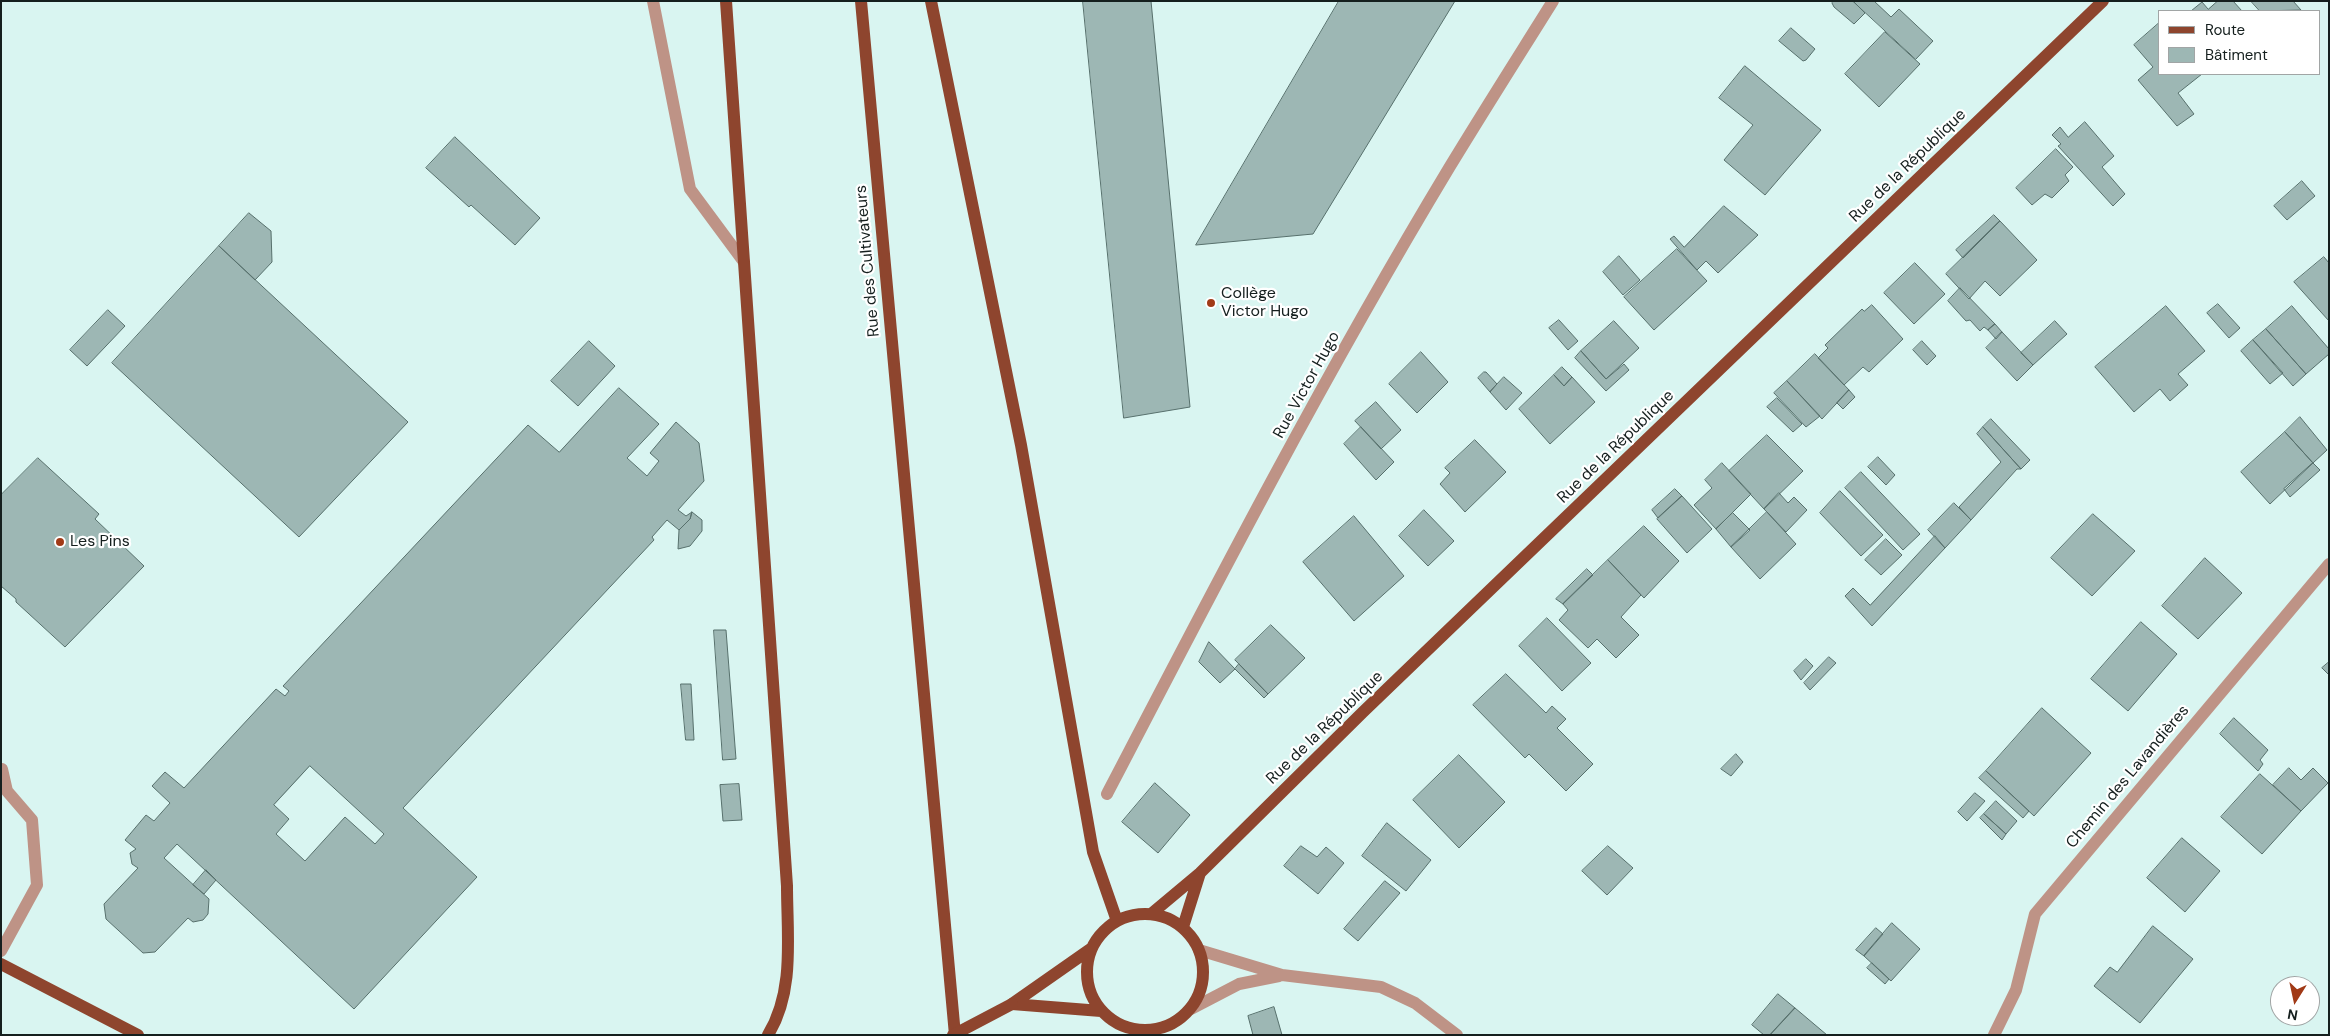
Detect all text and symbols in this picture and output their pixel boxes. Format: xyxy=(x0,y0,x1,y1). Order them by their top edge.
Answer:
legend xyxy=(2158,10,2320,75)
text: Route xyxy=(2205,20,2245,40)
text: Bâtiment xyxy=(2205,45,2268,65)
street label: Rue de la République xyxy=(1846,105,1970,227)
street label: Rue des Cultivateurs xyxy=(852,184,884,338)
place label: Collège Victor Hugo xyxy=(1221,284,1308,322)
marker: Collège Victor Hugo xyxy=(1205,297,1217,309)
street label: Rue Victor Hugo xyxy=(1270,328,1344,442)
street label: Rue de la République xyxy=(1554,386,1678,508)
place label: Les Pins xyxy=(70,532,130,552)
marker: Les Pins xyxy=(54,536,66,548)
street label: Rue de la République xyxy=(1263,667,1387,789)
street label: Chemin des Lavandières xyxy=(2062,701,2194,853)
north arrow xyxy=(2270,976,2320,1026)
text: N xyxy=(2286,1005,2299,1025)

